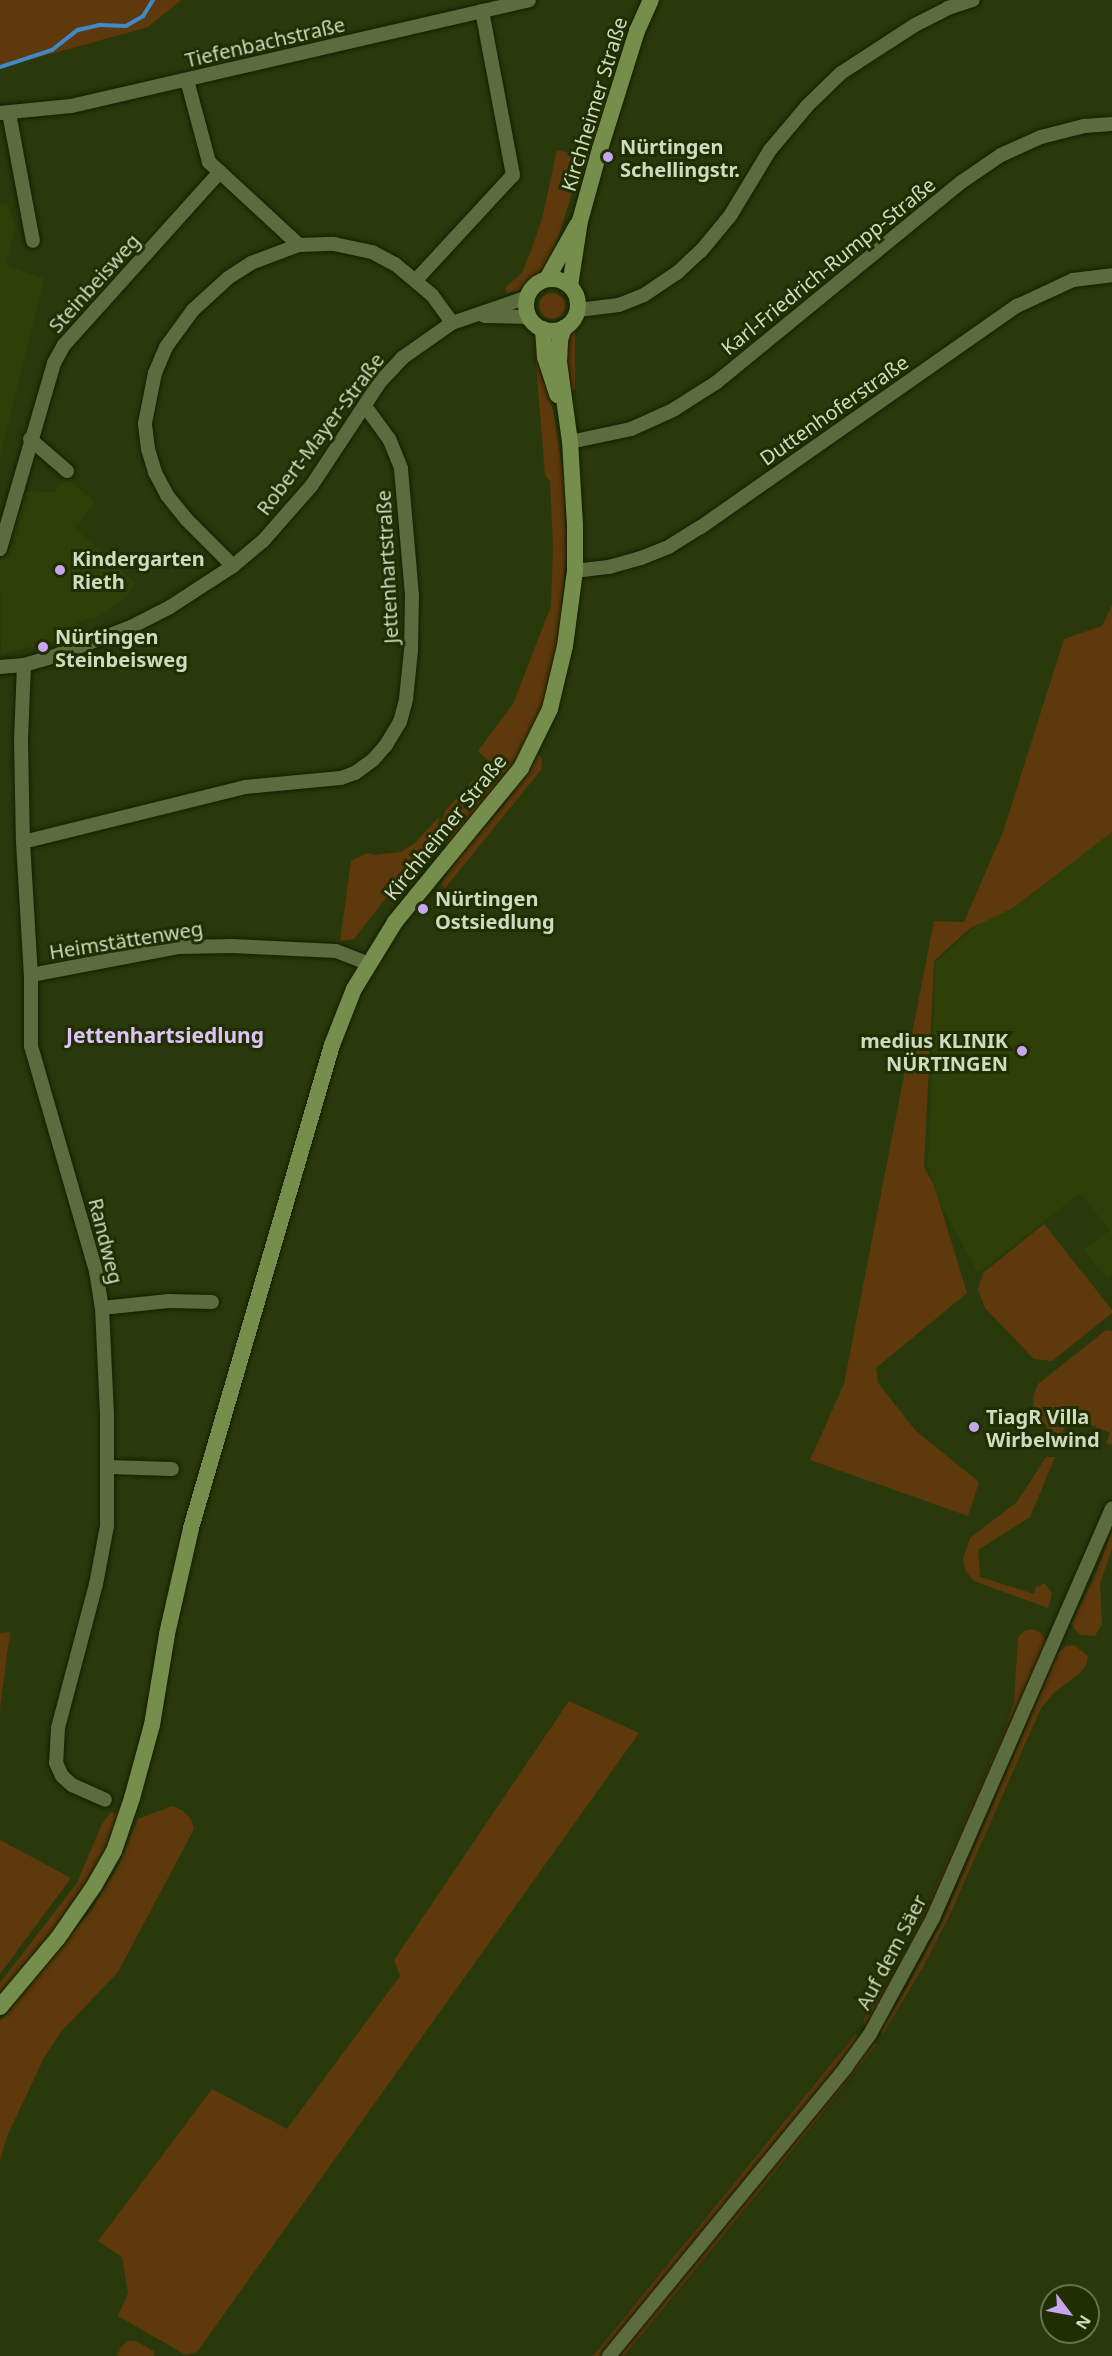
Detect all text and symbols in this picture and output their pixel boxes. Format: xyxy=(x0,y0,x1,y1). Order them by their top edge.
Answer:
street label: Tiefenbachstraße xyxy=(183,12,347,72)
street label: Kirchheimer Straße xyxy=(556,14,632,194)
place label: Nürtingen Schellingstr. xyxy=(620,134,740,181)
marker: Nürtingen Schellingstr. xyxy=(601,150,615,164)
street label: Karl-Friedrich-Rumpp-Straße xyxy=(716,172,940,360)
street label: Steinbeisweg xyxy=(43,229,145,337)
street label: Robert-Mayer-Straße xyxy=(251,348,389,520)
street label: Duttenhoferstraße xyxy=(755,350,913,470)
street label: Jettenhartstraße xyxy=(371,490,403,644)
place label: Kindergarten Rieth xyxy=(72,546,205,593)
marker: Kindergarten Rieth xyxy=(53,563,67,577)
place label: Nürtingen Steinbeisweg xyxy=(55,624,188,671)
marker: Nürtingen Steinbeisweg xyxy=(36,640,50,654)
street label: Kirchheimer Straße xyxy=(379,749,511,905)
place label: Nürtingen Ostsiedlung xyxy=(435,886,555,933)
marker: Nürtingen Ostsiedlung xyxy=(416,902,430,916)
street label: Heimstättenweg xyxy=(47,916,205,964)
district label: Jettenhartsiedlung xyxy=(66,1022,264,1048)
place label: medius KLINIK NÜRTINGEN xyxy=(860,1028,1008,1075)
marker: medius KLINIK NÜRTINGEN xyxy=(1013,1042,1031,1060)
street label: Randweg xyxy=(84,1196,128,1286)
place label: TiagR Villa Wirbelwind xyxy=(986,1404,1100,1451)
marker: TiagR Villa Wirbelwind xyxy=(967,1420,981,1434)
street label: Auf dem Säer xyxy=(851,1891,931,2013)
north arrow xyxy=(1040,2284,1100,2344)
text: N xyxy=(1071,2311,1096,2334)

